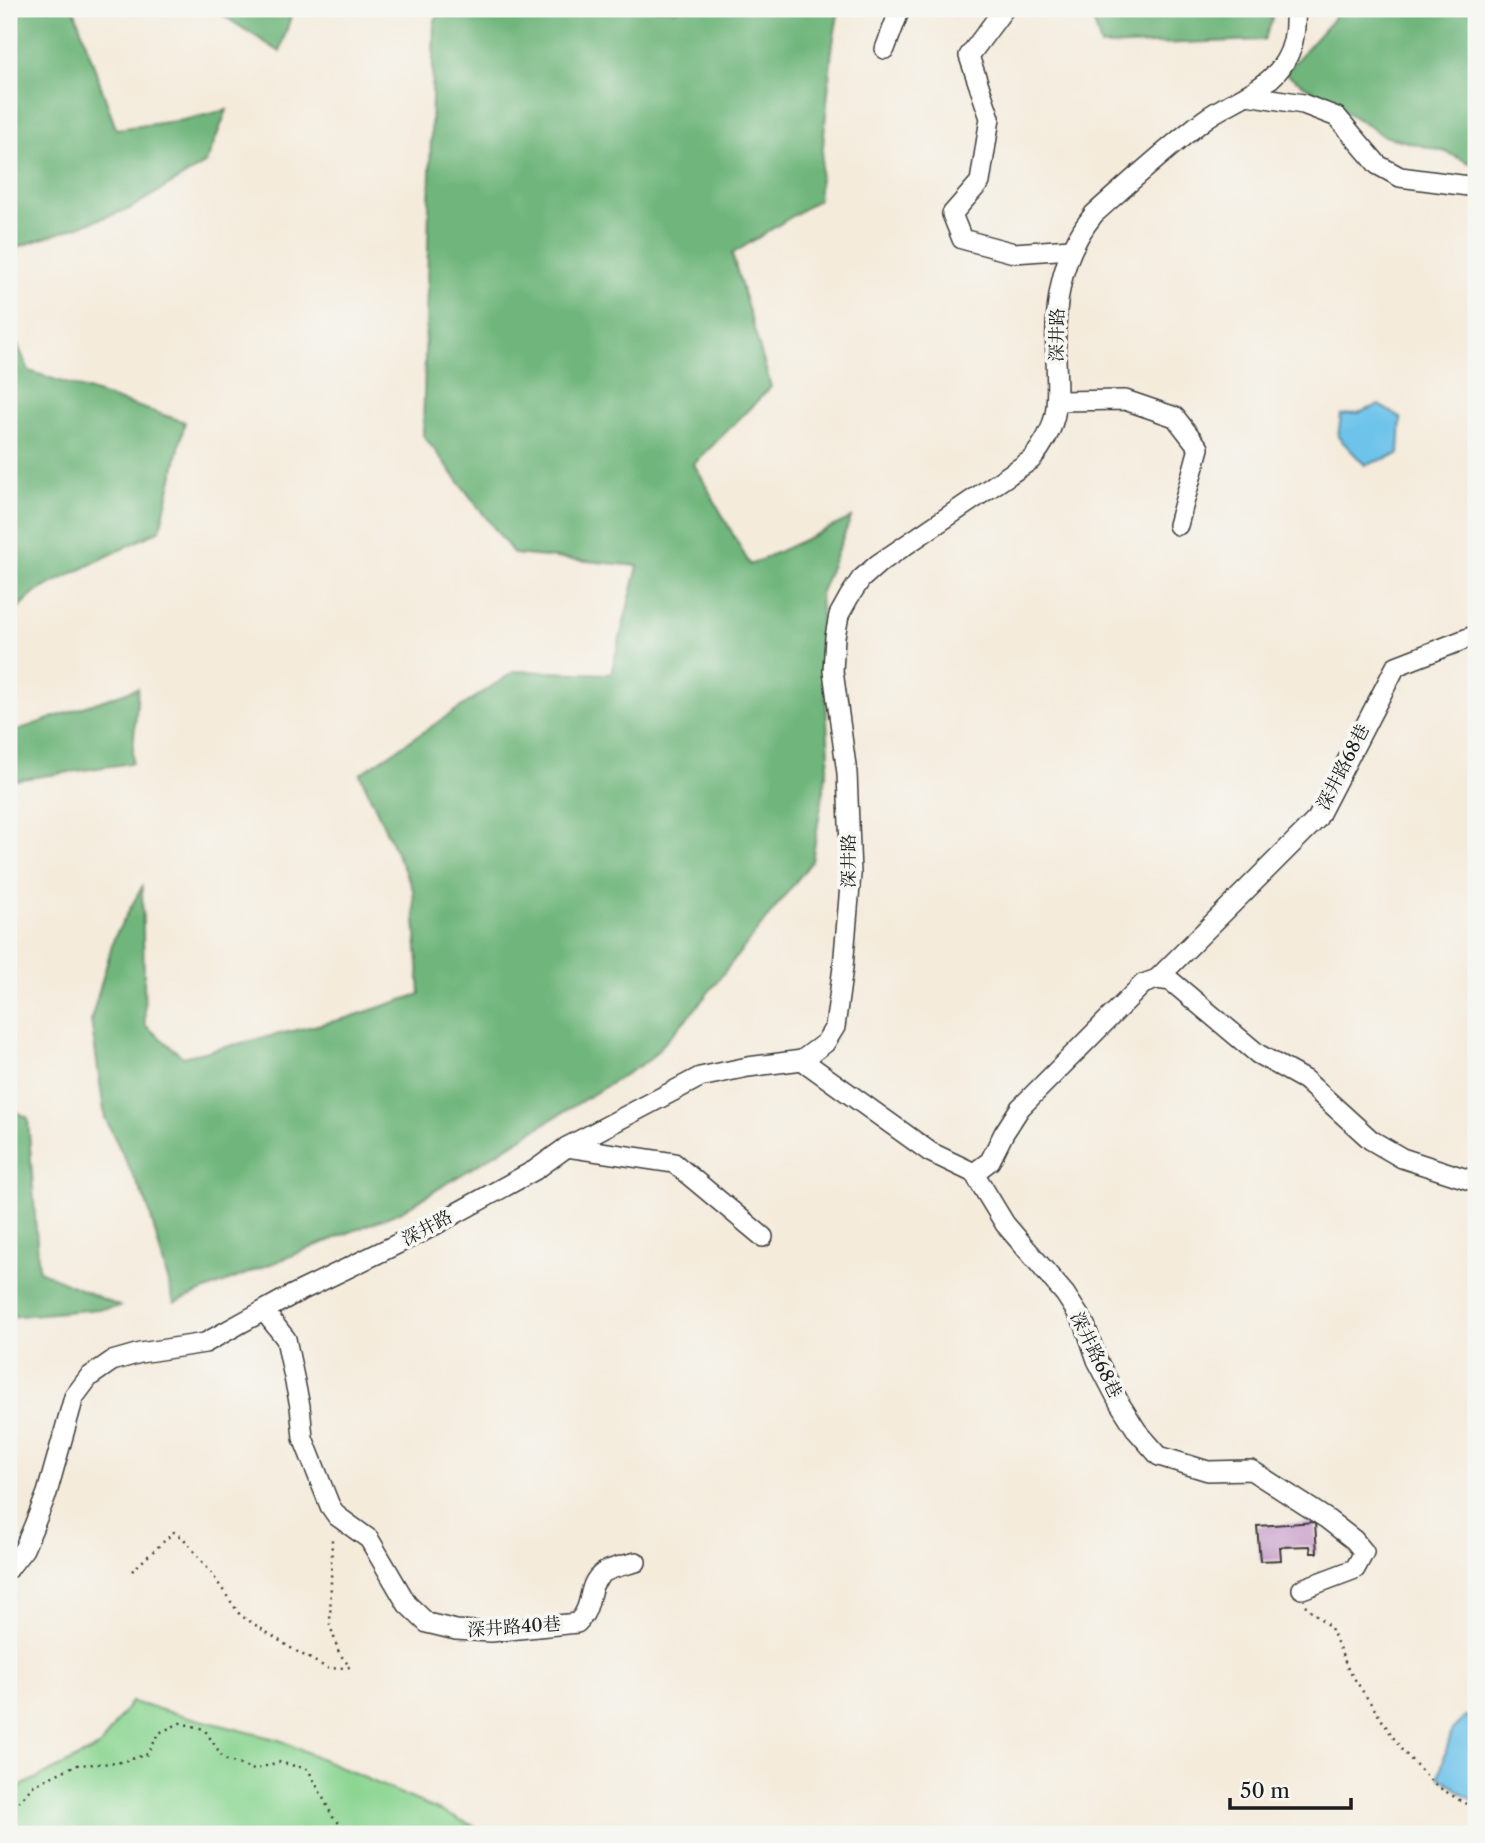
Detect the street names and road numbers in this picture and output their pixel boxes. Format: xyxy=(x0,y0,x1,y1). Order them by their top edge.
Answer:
street label: 深井路 xyxy=(1046,308,1068,362)
street label: 深井路68巷 xyxy=(1312,720,1374,814)
street label: 深井路 xyxy=(838,834,860,888)
street label: 深井路 xyxy=(398,1206,456,1250)
street label: 深井路68巷 xyxy=(1066,1308,1126,1402)
street label: 深井路40巷 xyxy=(466,1613,562,1641)

